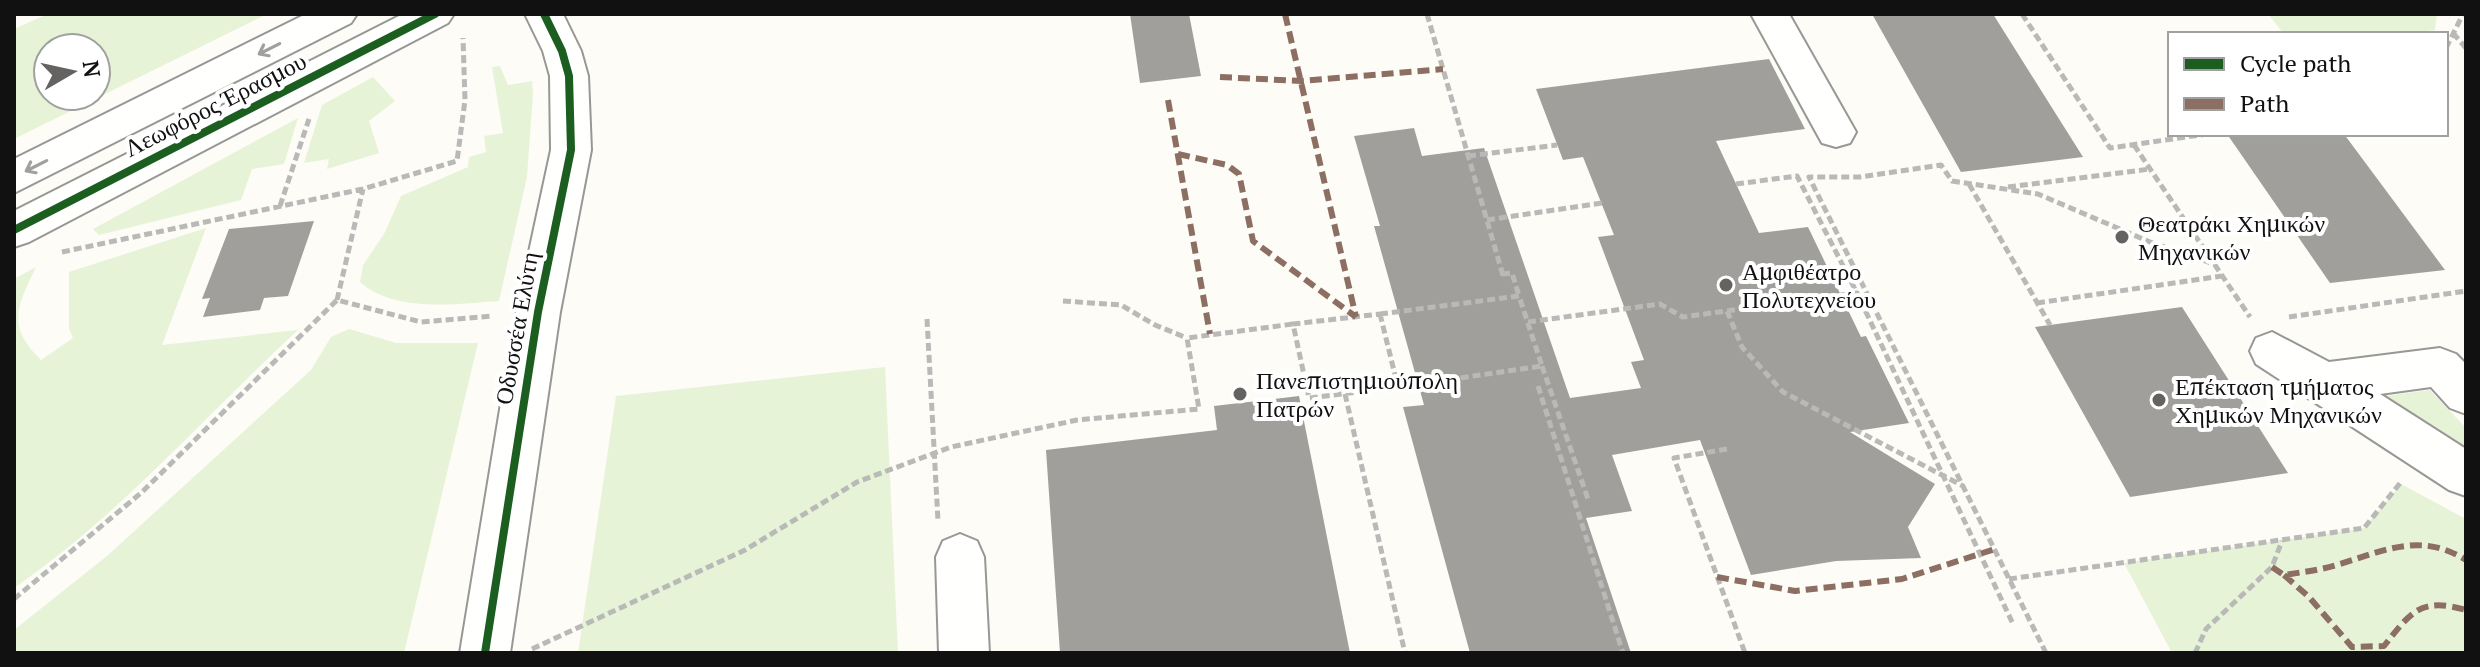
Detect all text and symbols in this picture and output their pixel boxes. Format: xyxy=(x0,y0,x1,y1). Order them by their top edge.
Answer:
north arrow xyxy=(32,32,112,112)
legend xyxy=(2168,32,2448,136)
one-way arrow xyxy=(257,42,281,57)
street label: Λεωφόρος Έρασμου xyxy=(119,44,311,164)
text: Cycle path xyxy=(2240,47,2351,79)
text: N xyxy=(77,58,108,80)
text: Path xyxy=(2240,87,2289,119)
one-way arrow xyxy=(25,159,49,174)
place label: Θεατράκι Χημικών Μηχανικών xyxy=(2138,207,2325,267)
marker: Θεατράκι Χημικών Μηχανικών xyxy=(2113,228,2131,246)
street label: Οδυσσέα Ελύτη xyxy=(487,249,545,407)
place label: Αμφιθέατρο Πολυτεχνείου xyxy=(1742,255,1876,315)
marker: Αμφιθέατρο Πολυτεχνείου xyxy=(1717,276,1735,294)
place label: Πανεπιστημιούπολη Πατρών xyxy=(1256,364,1458,424)
place label: Επέκταση τμήματος Χημικών Μηχανικών xyxy=(2175,370,2382,430)
marker: Πανεπιστημιούπολη Πατρών xyxy=(1231,385,1249,403)
marker: Επέκταση τμήματος Χημικών Μηχανικών xyxy=(2150,391,2168,409)

